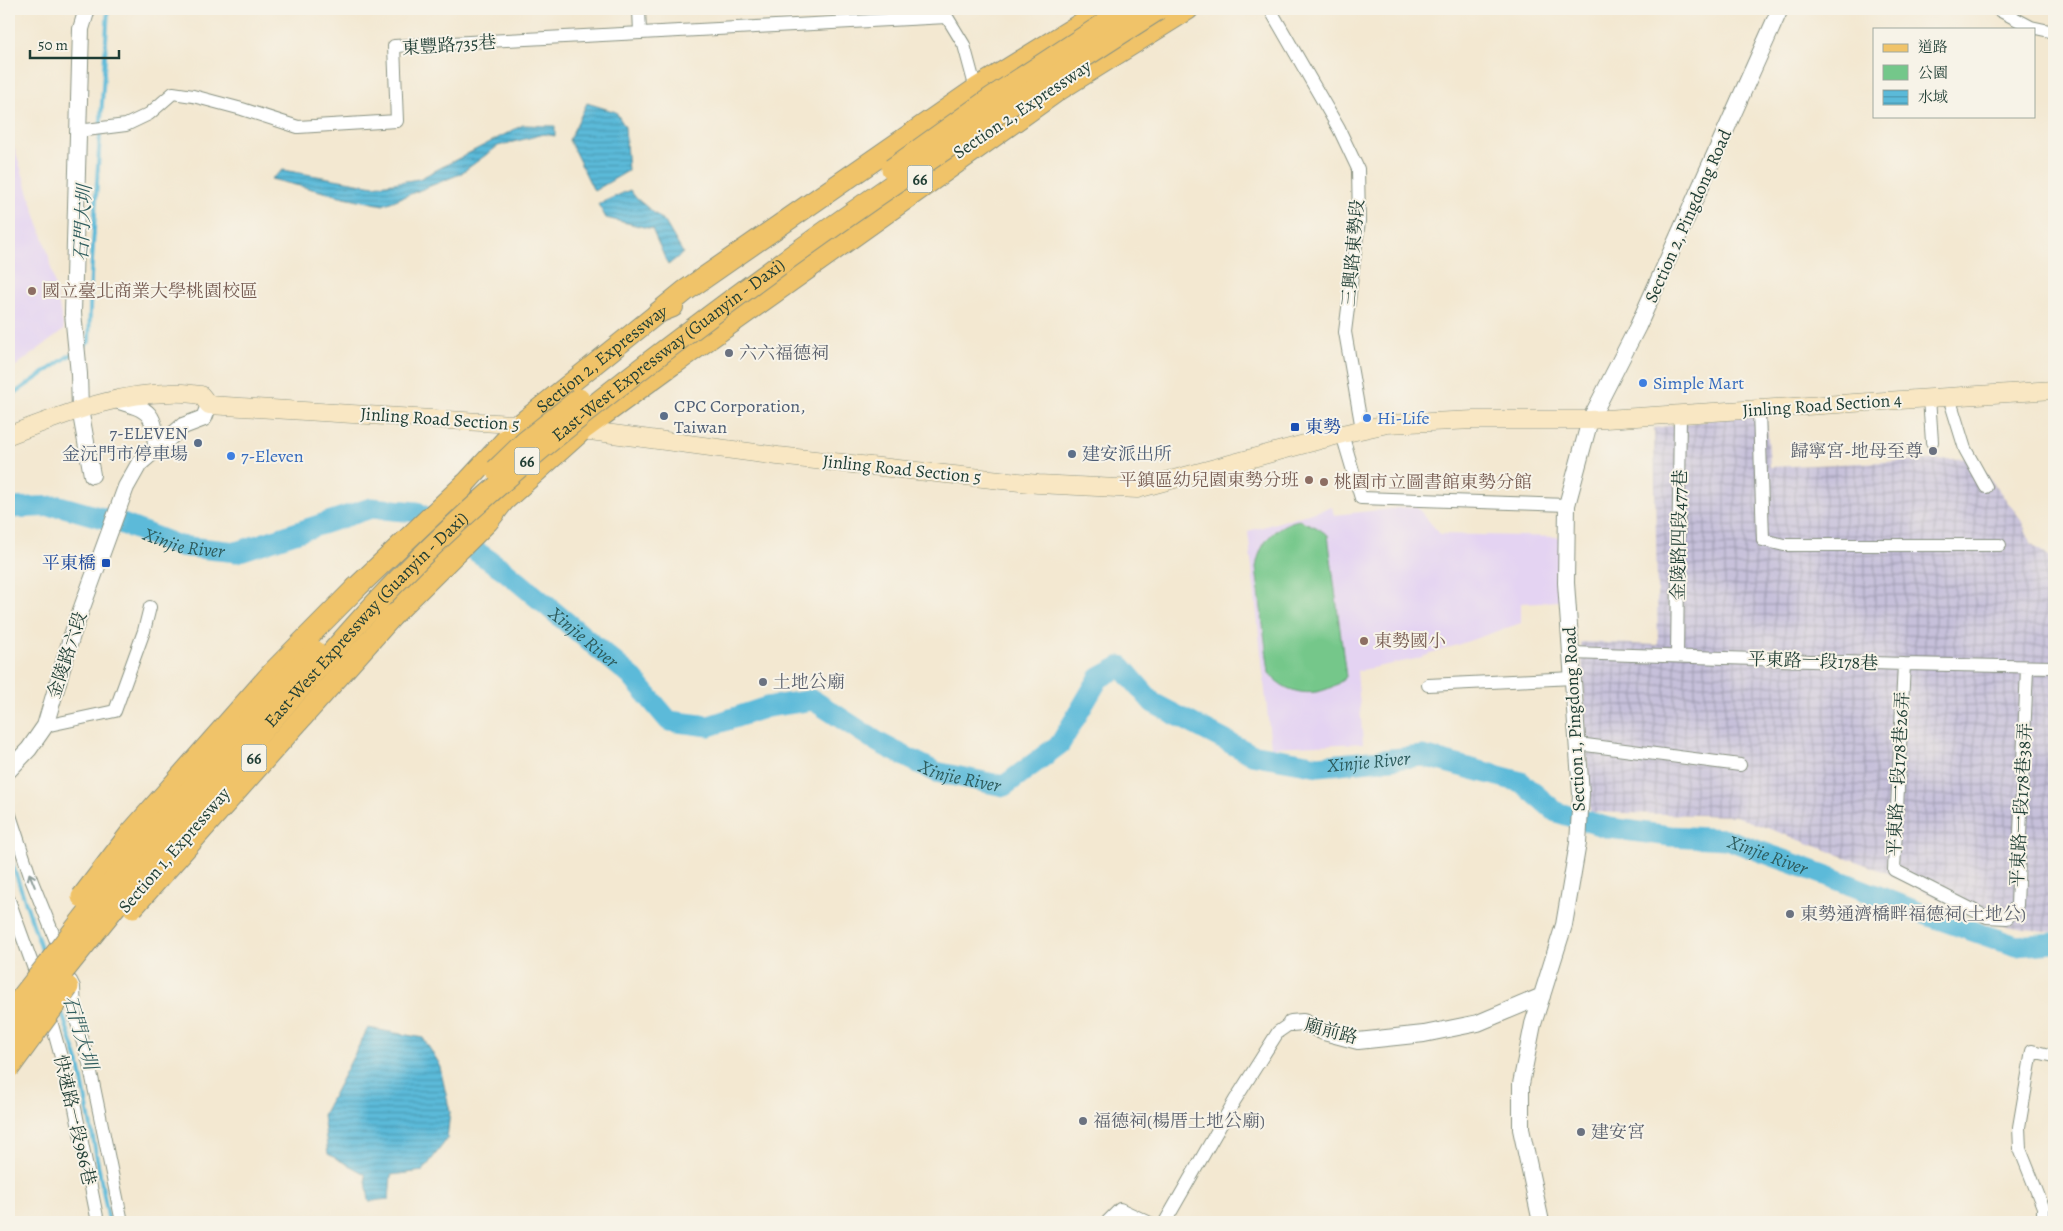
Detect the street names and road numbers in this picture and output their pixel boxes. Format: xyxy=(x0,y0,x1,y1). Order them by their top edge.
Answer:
street label: 東豐路735巷 xyxy=(401,30,497,60)
street label: Section 2, Expressway xyxy=(948,53,1097,164)
street label: Section 2, Pingdong Road xyxy=(1639,125,1737,307)
road number: 66 xyxy=(908,165,932,192)
street label: 三興路東勢段 xyxy=(1336,198,1370,308)
street label: East-West Expressway (Guanyin - Daxi) xyxy=(547,253,790,447)
street label: Section 2, Expressway xyxy=(531,298,671,418)
street label: Jinling Road Section 4 xyxy=(1741,387,1903,423)
street label: Jinling Road Section 5 xyxy=(360,401,520,437)
road number: 66 xyxy=(514,448,540,474)
street label: Jinling Road Section 5 xyxy=(821,449,983,489)
street label: 金陵路四段477巷 xyxy=(1666,469,1692,601)
street label: East-West Expressway (Guanyin - Daxi) xyxy=(259,506,473,732)
street label: 金陵路六段 xyxy=(42,608,92,702)
street label: Section 1, Pingdong Road xyxy=(1557,626,1591,812)
street label: 平東路一段178巷 xyxy=(1747,647,1879,675)
street label: 平東路一段178巷26弄 xyxy=(1882,691,1914,857)
street label: 平東路一段178巷38弄 xyxy=(2005,722,2037,888)
road number: 66 xyxy=(242,744,266,771)
street label: Section 1, Expressway xyxy=(113,781,236,918)
street label: 廟前路 xyxy=(1302,1012,1360,1050)
street label: 快速路一段986巷 xyxy=(48,1052,102,1188)

